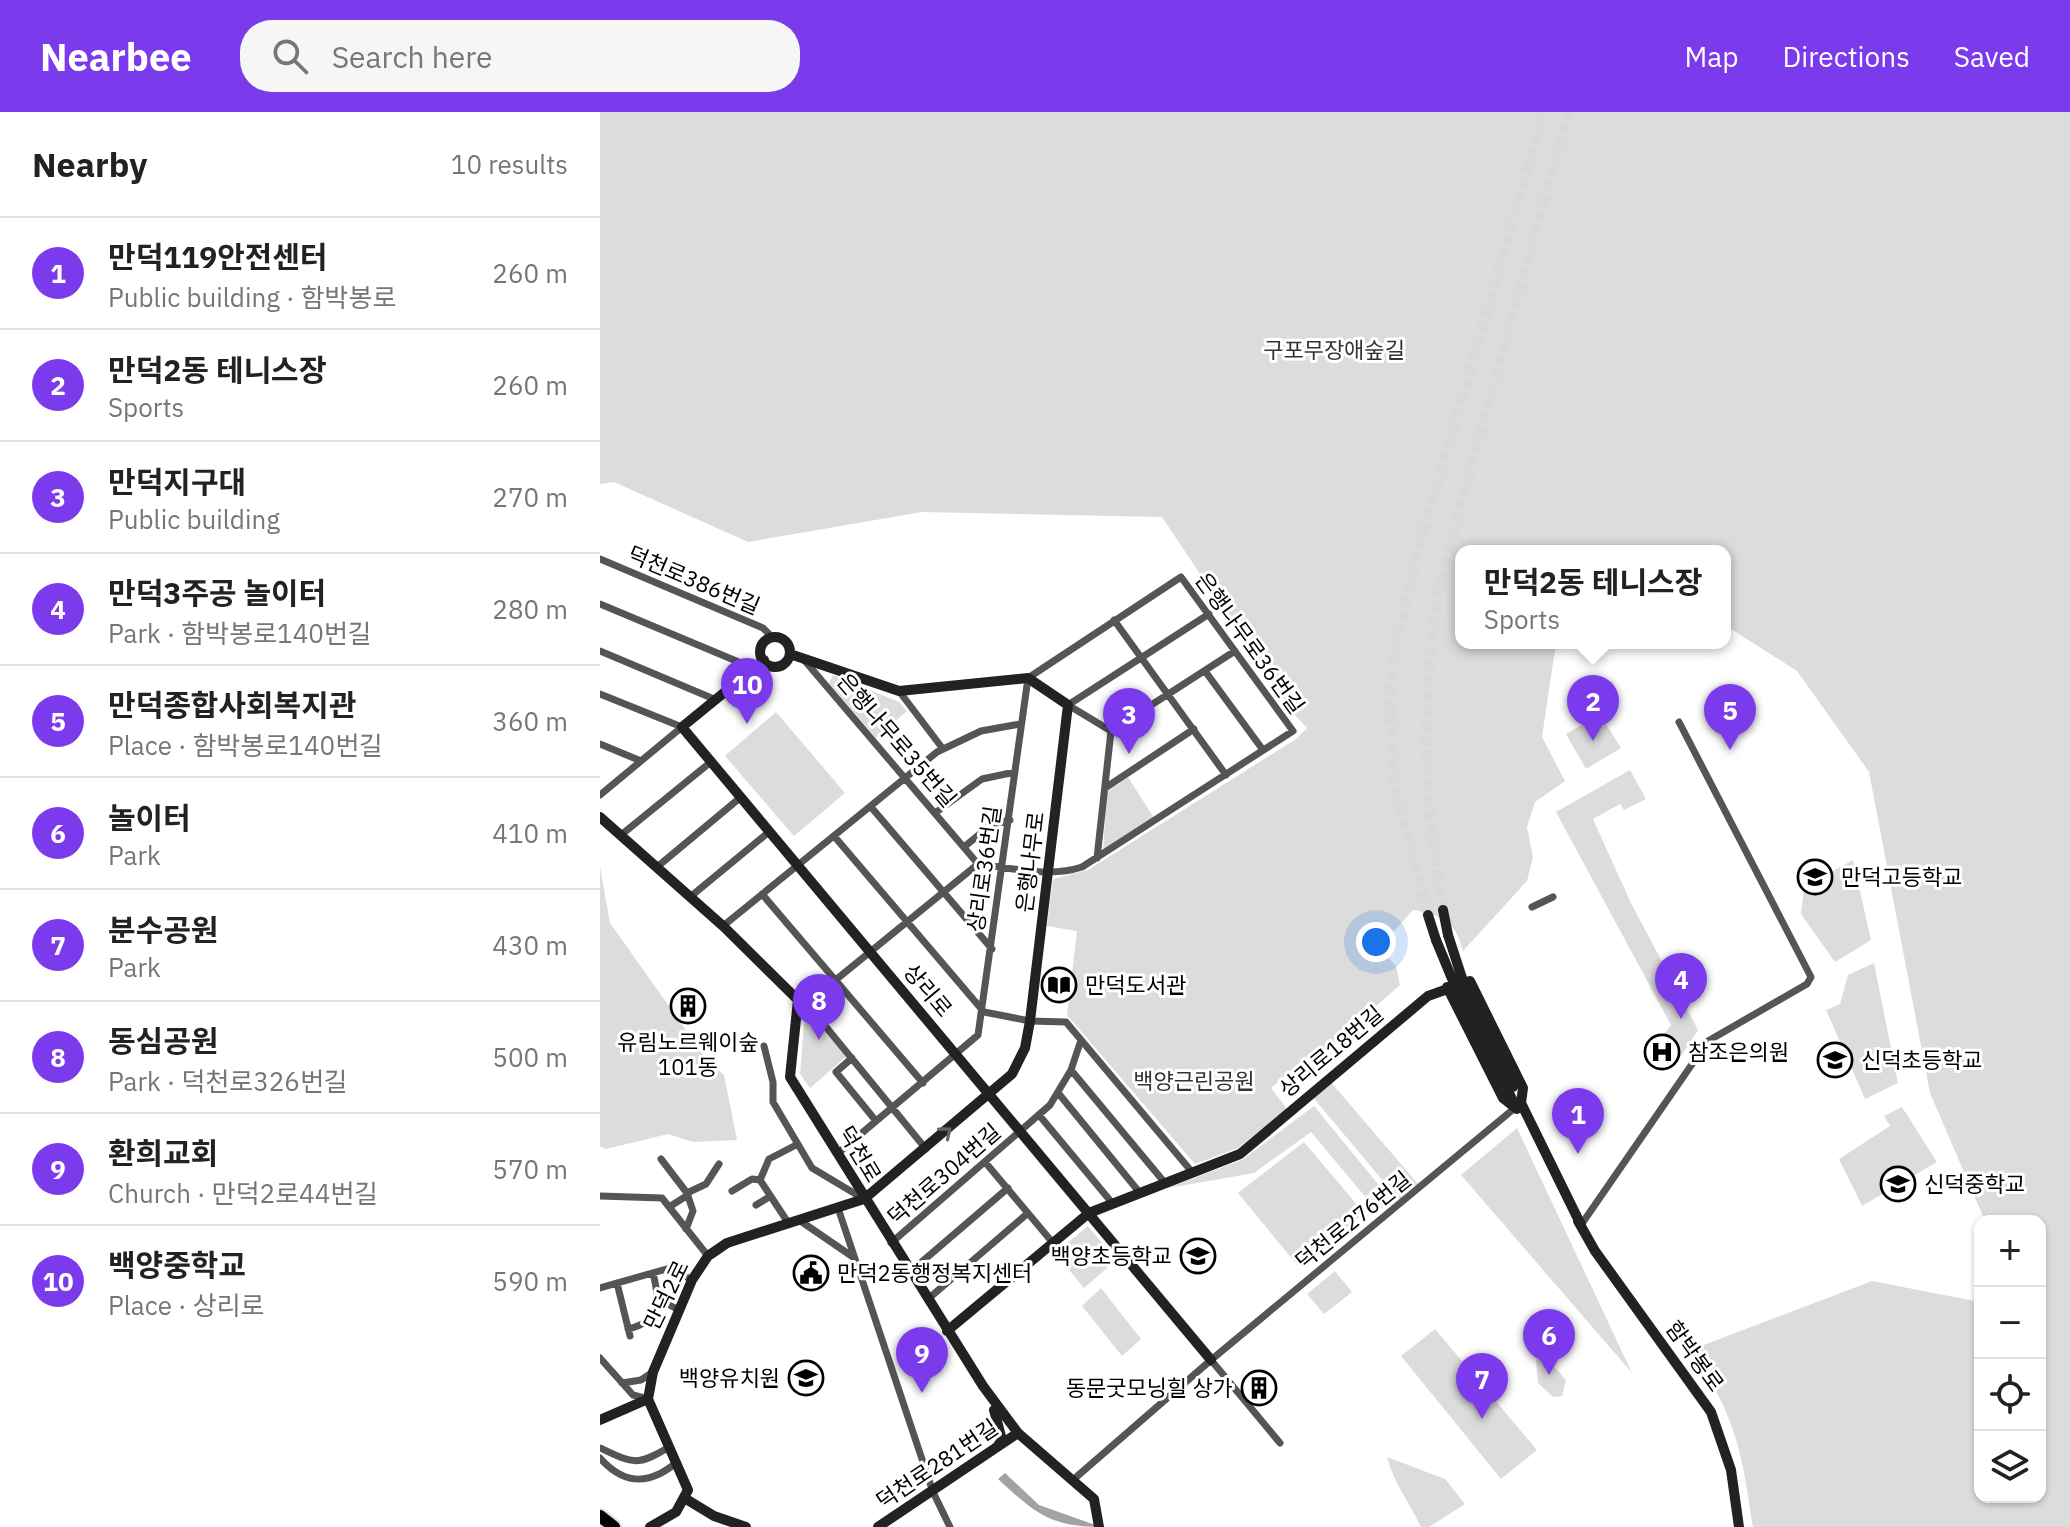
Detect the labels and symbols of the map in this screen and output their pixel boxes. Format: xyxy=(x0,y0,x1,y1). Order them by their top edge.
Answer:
park label: 구포무장애숲길 xyxy=(1263,335,1405,364)
street label: 덕천로386번길 xyxy=(624,539,765,620)
street label: 은행나무로36번길 xyxy=(1189,566,1312,719)
pin: 10 xyxy=(721,658,773,724)
street label: 은행나무로35번길 xyxy=(831,667,963,813)
pin: 2 xyxy=(1567,675,1619,741)
pin: 5 xyxy=(1704,684,1756,750)
pin: 3 xyxy=(1103,688,1155,754)
street label: 상리로36번길 xyxy=(960,804,1007,934)
street label: 은행나무로 xyxy=(1009,810,1050,914)
school or university icon: 만덕고등학교 xyxy=(1796,858,1834,896)
place label: 만덕고등학교 xyxy=(1841,862,1962,891)
your location xyxy=(1356,922,1396,962)
pin: 4 xyxy=(1655,953,1707,1019)
street label: 상리로 xyxy=(898,957,959,1022)
library icon: 만덕도서관 xyxy=(1040,966,1078,1004)
place label: 만덕도서관 xyxy=(1085,970,1186,999)
pin: 8 xyxy=(793,974,845,1040)
building icon: 유림노르웨이숲 101동 xyxy=(669,987,707,1025)
street label: 상리로18번길 xyxy=(1272,998,1389,1103)
place label: 유림노르웨이숲 101동 xyxy=(617,1027,759,1081)
hospital icon: 참조은의원 xyxy=(1643,1033,1681,1071)
place label: 참조은의원 xyxy=(1688,1037,1789,1066)
school or university icon: 신덕초등학교 xyxy=(1816,1041,1854,1079)
place label: 신덕초등학교 xyxy=(1861,1045,1982,1074)
park label: 백양근린공원 xyxy=(1133,1066,1255,1095)
pin: 1 xyxy=(1552,1088,1604,1154)
street label: 덕천로304번길 xyxy=(881,1116,1006,1231)
street label: 덕천로 xyxy=(832,1120,888,1187)
one-way arrow xyxy=(937,1127,951,1142)
street label: 덕천로276번길 xyxy=(1289,1164,1417,1275)
school or university icon: 신덕중학교 xyxy=(1879,1165,1917,1203)
place label: 신덕중학교 xyxy=(1924,1169,2025,1198)
school or university icon: 백양초등학교 xyxy=(1179,1237,1217,1275)
place label: 백양초등학교 xyxy=(1051,1241,1172,1270)
public building icon: 만덕2동행정복지센터 xyxy=(792,1254,830,1292)
street label: 만덕2로 xyxy=(636,1255,695,1334)
place label: 만덕2동행정복지센터 xyxy=(837,1258,1032,1287)
pin: 6 xyxy=(1523,1309,1575,1375)
street label: 함박봉로 xyxy=(1660,1314,1731,1397)
pin: 9 xyxy=(896,1327,948,1393)
pin: 7 xyxy=(1456,1353,1508,1419)
school or university icon: 백양유치원 xyxy=(787,1359,825,1397)
place label: 백양유치원 xyxy=(679,1363,780,1392)
building icon: 동문굿모닝힐 상가 xyxy=(1240,1369,1278,1407)
place label: 동문굿모닝힐 상가 xyxy=(1066,1373,1233,1402)
street label: 덕천로281번길 xyxy=(870,1412,1003,1515)

